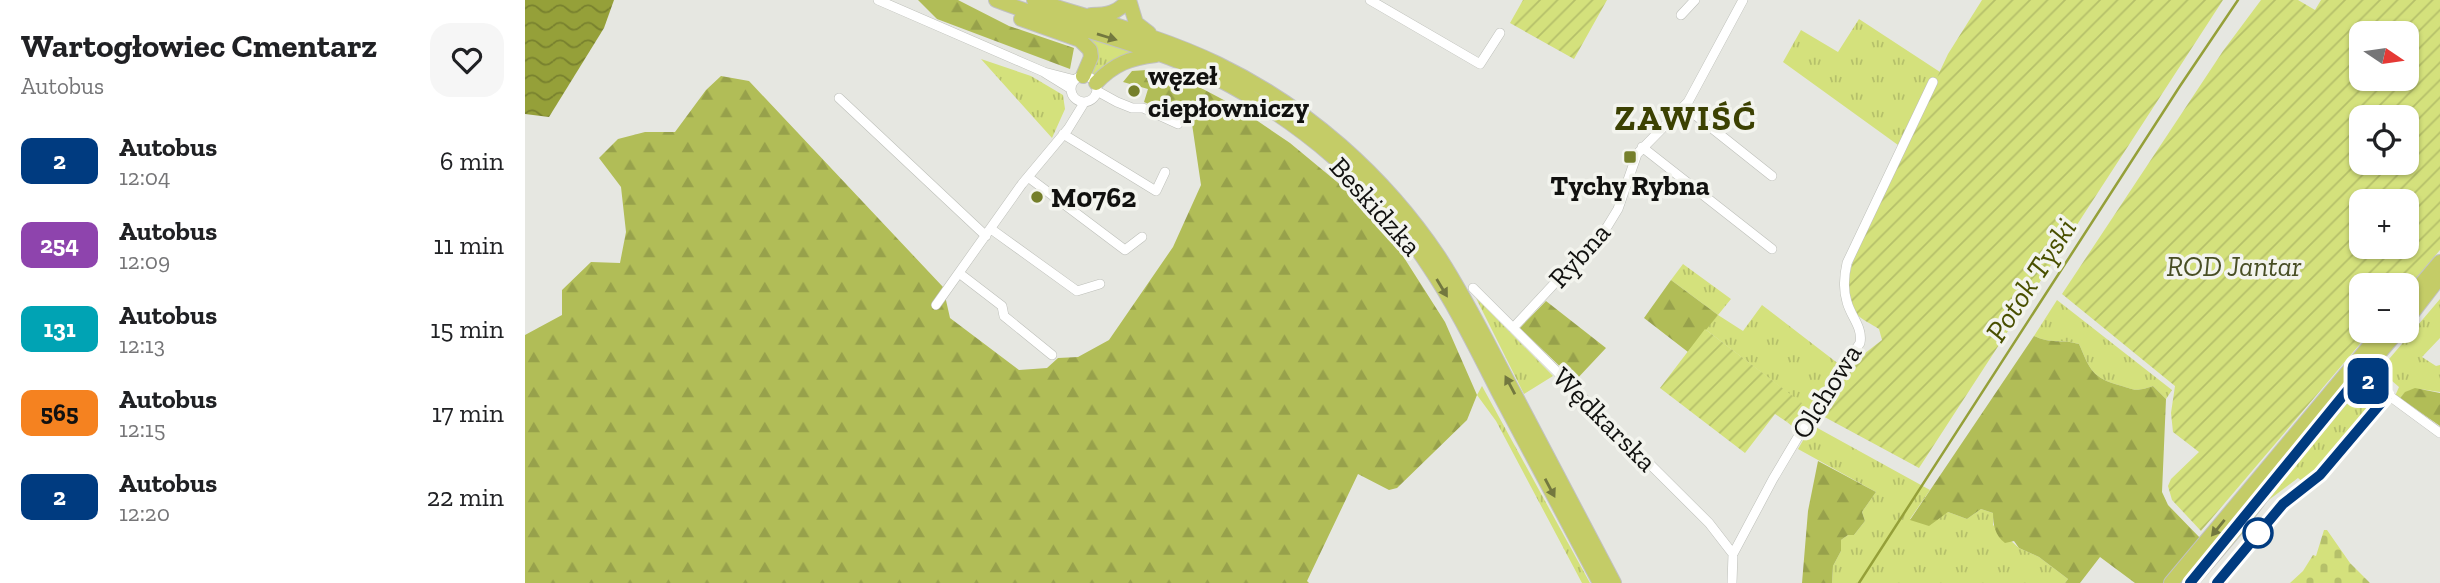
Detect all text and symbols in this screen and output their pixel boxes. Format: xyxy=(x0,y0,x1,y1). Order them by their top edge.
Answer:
north arrow xyxy=(2349,21,2419,91)
map controls xyxy=(2349,21,2419,343)
button: heart xyxy=(430,23,504,97)
text: Wartogłowiec Cmentarz xyxy=(21,26,377,65)
one-way arrow xyxy=(1097,33,1118,43)
place label: węzeł ciepłowniczy xyxy=(1148,59,1309,124)
text: Autobus xyxy=(21,72,104,100)
marker: węzeł ciepłowniczy xyxy=(1126,83,1142,99)
district label: ZAWIŚĆ xyxy=(1615,97,1757,139)
button: locate xyxy=(2349,105,2419,175)
text: Autobus xyxy=(119,131,217,163)
text: 6 min xyxy=(440,145,504,177)
text: 2 xyxy=(53,146,66,175)
marker: Tychy Rybna xyxy=(1622,149,1638,165)
street label: Beskidzka xyxy=(1323,150,1429,263)
text: 12:04 xyxy=(119,163,171,191)
place label: Tychy Rybna xyxy=(1550,169,1710,202)
place label: M0762 xyxy=(1051,181,1136,214)
marker: M0762 xyxy=(1029,189,1045,205)
button: + xyxy=(2349,189,2419,259)
water label: Potok Tyski xyxy=(1978,212,2084,348)
text: Autobus xyxy=(119,215,217,247)
street label: Rybna xyxy=(1542,216,1617,295)
text: 11 min xyxy=(433,229,504,261)
text: 254 xyxy=(40,230,79,259)
text: 12:09 xyxy=(119,247,170,275)
park label: ROD Jantar xyxy=(2167,250,2302,283)
button: − xyxy=(2349,273,2419,343)
one-way arrow xyxy=(1436,278,1448,297)
text: Autobus xyxy=(119,299,217,331)
text: 15 min xyxy=(430,313,504,345)
text: 131 xyxy=(43,314,76,343)
text: 12:13 xyxy=(119,331,165,359)
street label: Olchowa xyxy=(1785,338,1869,445)
line badge: 2 xyxy=(2345,358,2391,404)
street label: Wędkarska xyxy=(1546,360,1664,479)
text: 2 xyxy=(2362,366,2374,395)
one-way arrow xyxy=(1504,374,1516,394)
text: Autobus xyxy=(119,383,217,415)
text: 17 min xyxy=(432,397,504,429)
text: 565 xyxy=(41,398,78,427)
text: 12:15 xyxy=(119,415,165,443)
text: Autobus xyxy=(119,467,217,499)
one-way arrow xyxy=(1544,478,1556,498)
text: 22 min xyxy=(427,481,504,513)
text: 2 xyxy=(53,482,66,511)
text: 12:20 xyxy=(119,499,170,527)
one-way arrow xyxy=(2210,518,2225,536)
unlabelled marker xyxy=(2243,518,2273,548)

